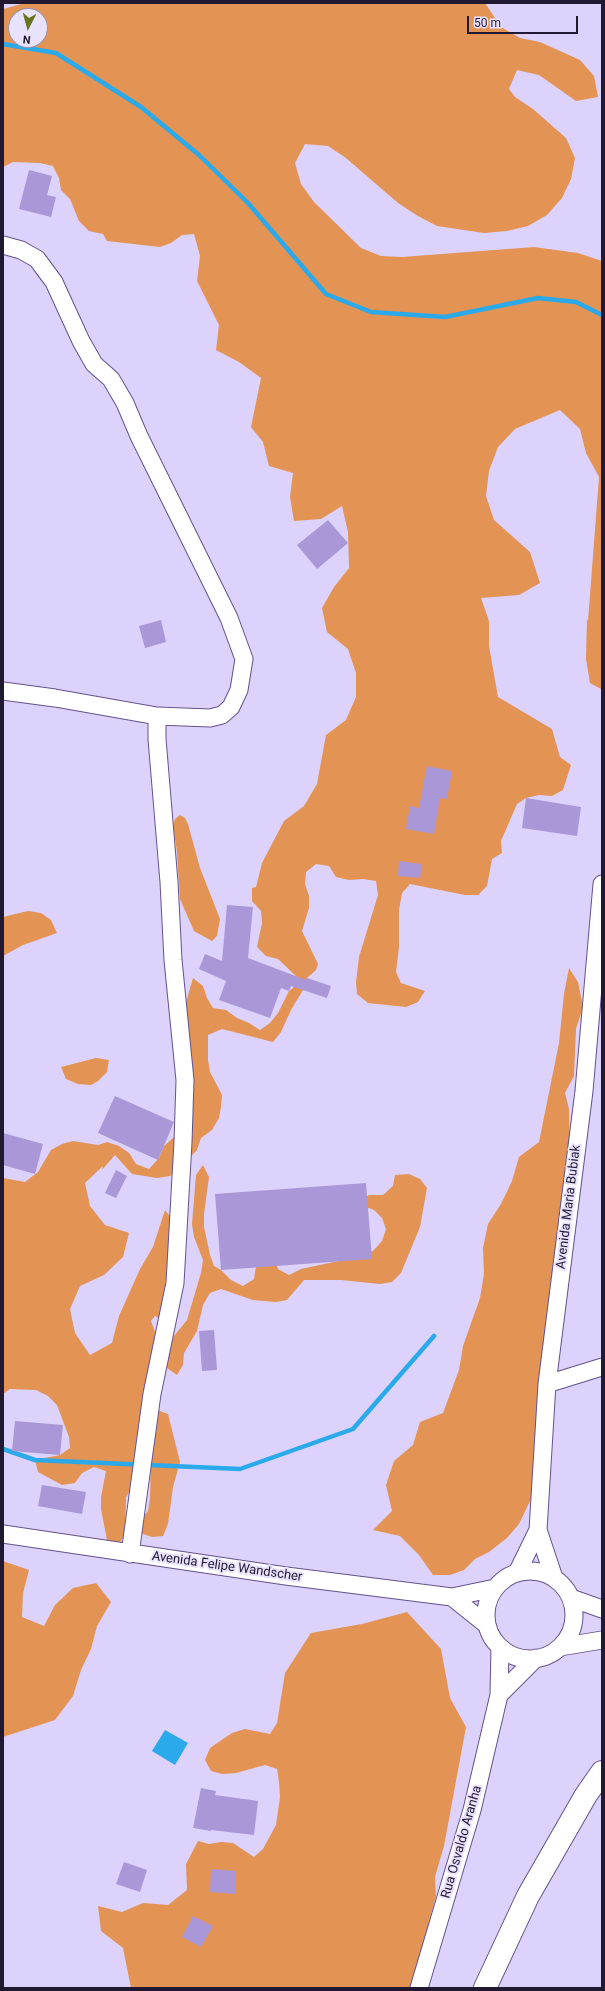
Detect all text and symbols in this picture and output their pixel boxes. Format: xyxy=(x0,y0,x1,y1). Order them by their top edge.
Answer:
north arrow xyxy=(8,8,48,48)
scale bar xyxy=(469,8,580,34)
text: 50 m xyxy=(474,16,501,30)
text: N xyxy=(22,33,31,46)
street label: Avenida Maria Bubiak xyxy=(554,1144,584,1270)
street label: Avenida Felipe Wandscher xyxy=(151,1549,303,1585)
street label: Rua Osvaldo Aranha xyxy=(438,1784,486,1900)

